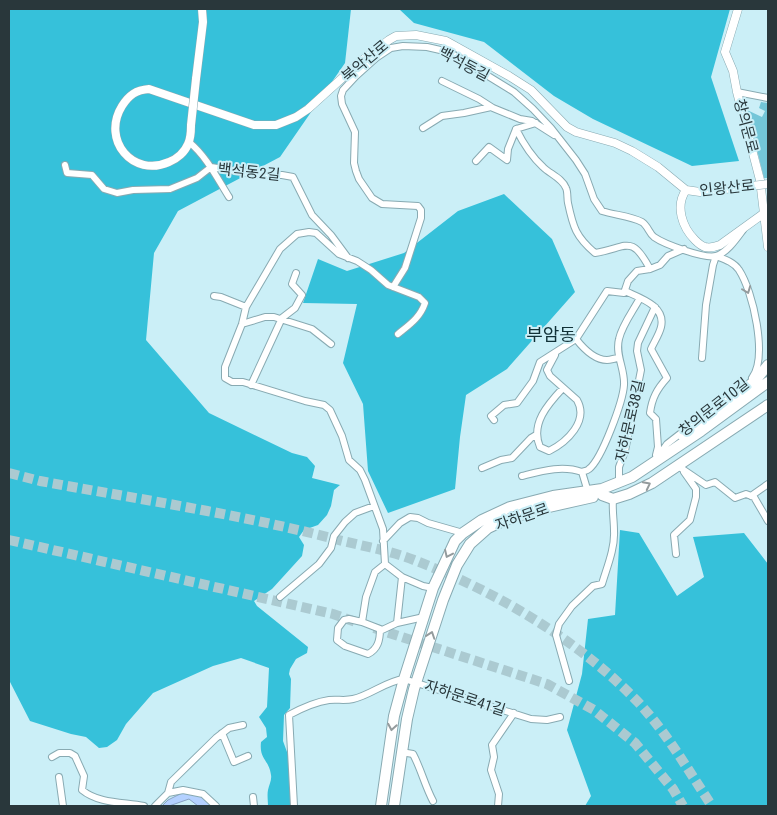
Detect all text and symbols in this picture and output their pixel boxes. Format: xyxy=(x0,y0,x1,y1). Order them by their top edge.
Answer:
street label: 북악산로 xyxy=(338,36,392,86)
street label: 백석동길 xyxy=(435,43,493,85)
street label: 창의문로 xyxy=(730,97,762,155)
street label: 백석동2길 xyxy=(217,160,281,184)
street label: 인왕산로 xyxy=(699,176,755,200)
one-way arrow xyxy=(741,285,751,294)
district label: 부암동 xyxy=(526,324,576,345)
street label: 창의문로10길 xyxy=(675,374,753,440)
street label: 자하문로38길 xyxy=(612,378,648,464)
one-way arrow xyxy=(642,481,651,491)
street label: 자하문로 xyxy=(493,500,551,534)
one-way arrow xyxy=(444,549,455,558)
one-way arrow xyxy=(425,632,435,640)
street label: 자하문로41길 xyxy=(422,676,508,720)
one-way arrow xyxy=(388,722,398,731)

